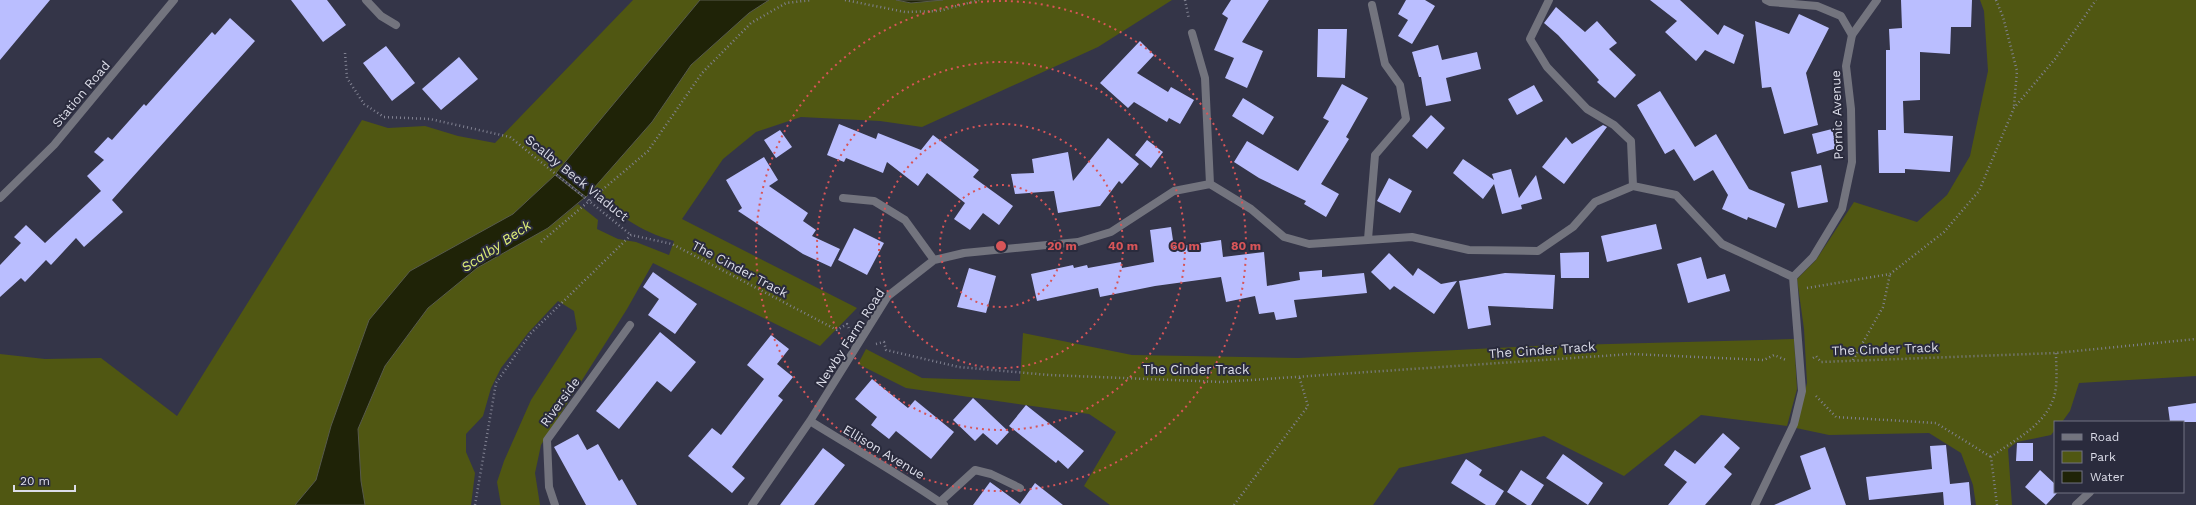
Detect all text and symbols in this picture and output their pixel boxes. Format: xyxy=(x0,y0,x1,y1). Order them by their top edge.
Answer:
street label: Station Road xyxy=(49,58,113,130)
street label: Pornic Avenue xyxy=(1828,70,1846,160)
street label: Scalby Beck Viaduct xyxy=(522,132,632,225)
water label: Scalby Beck xyxy=(458,216,534,275)
street label: The Cinder Track xyxy=(689,237,791,301)
centre of rings xyxy=(994,239,1008,253)
text: 20 m xyxy=(1047,239,1077,253)
text: 40 m xyxy=(1108,239,1138,253)
text: 60 m xyxy=(1170,239,1200,253)
text: 80 m xyxy=(1231,239,1261,253)
street label: Newby Farm Road xyxy=(812,286,888,390)
street label: The Cinder Track xyxy=(1488,339,1596,361)
street label: The Cinder Track xyxy=(1831,340,1939,358)
street label: The Cinder Track xyxy=(1143,362,1250,377)
street label: Riverside xyxy=(537,374,583,430)
legend xyxy=(2054,421,2184,493)
street label: Ellison Avenue xyxy=(841,422,927,482)
text: Road xyxy=(2090,430,2119,444)
text: Park xyxy=(2090,450,2116,464)
scale bar xyxy=(14,467,75,493)
text: Water xyxy=(2090,470,2125,484)
text: 20 m xyxy=(20,474,50,488)

